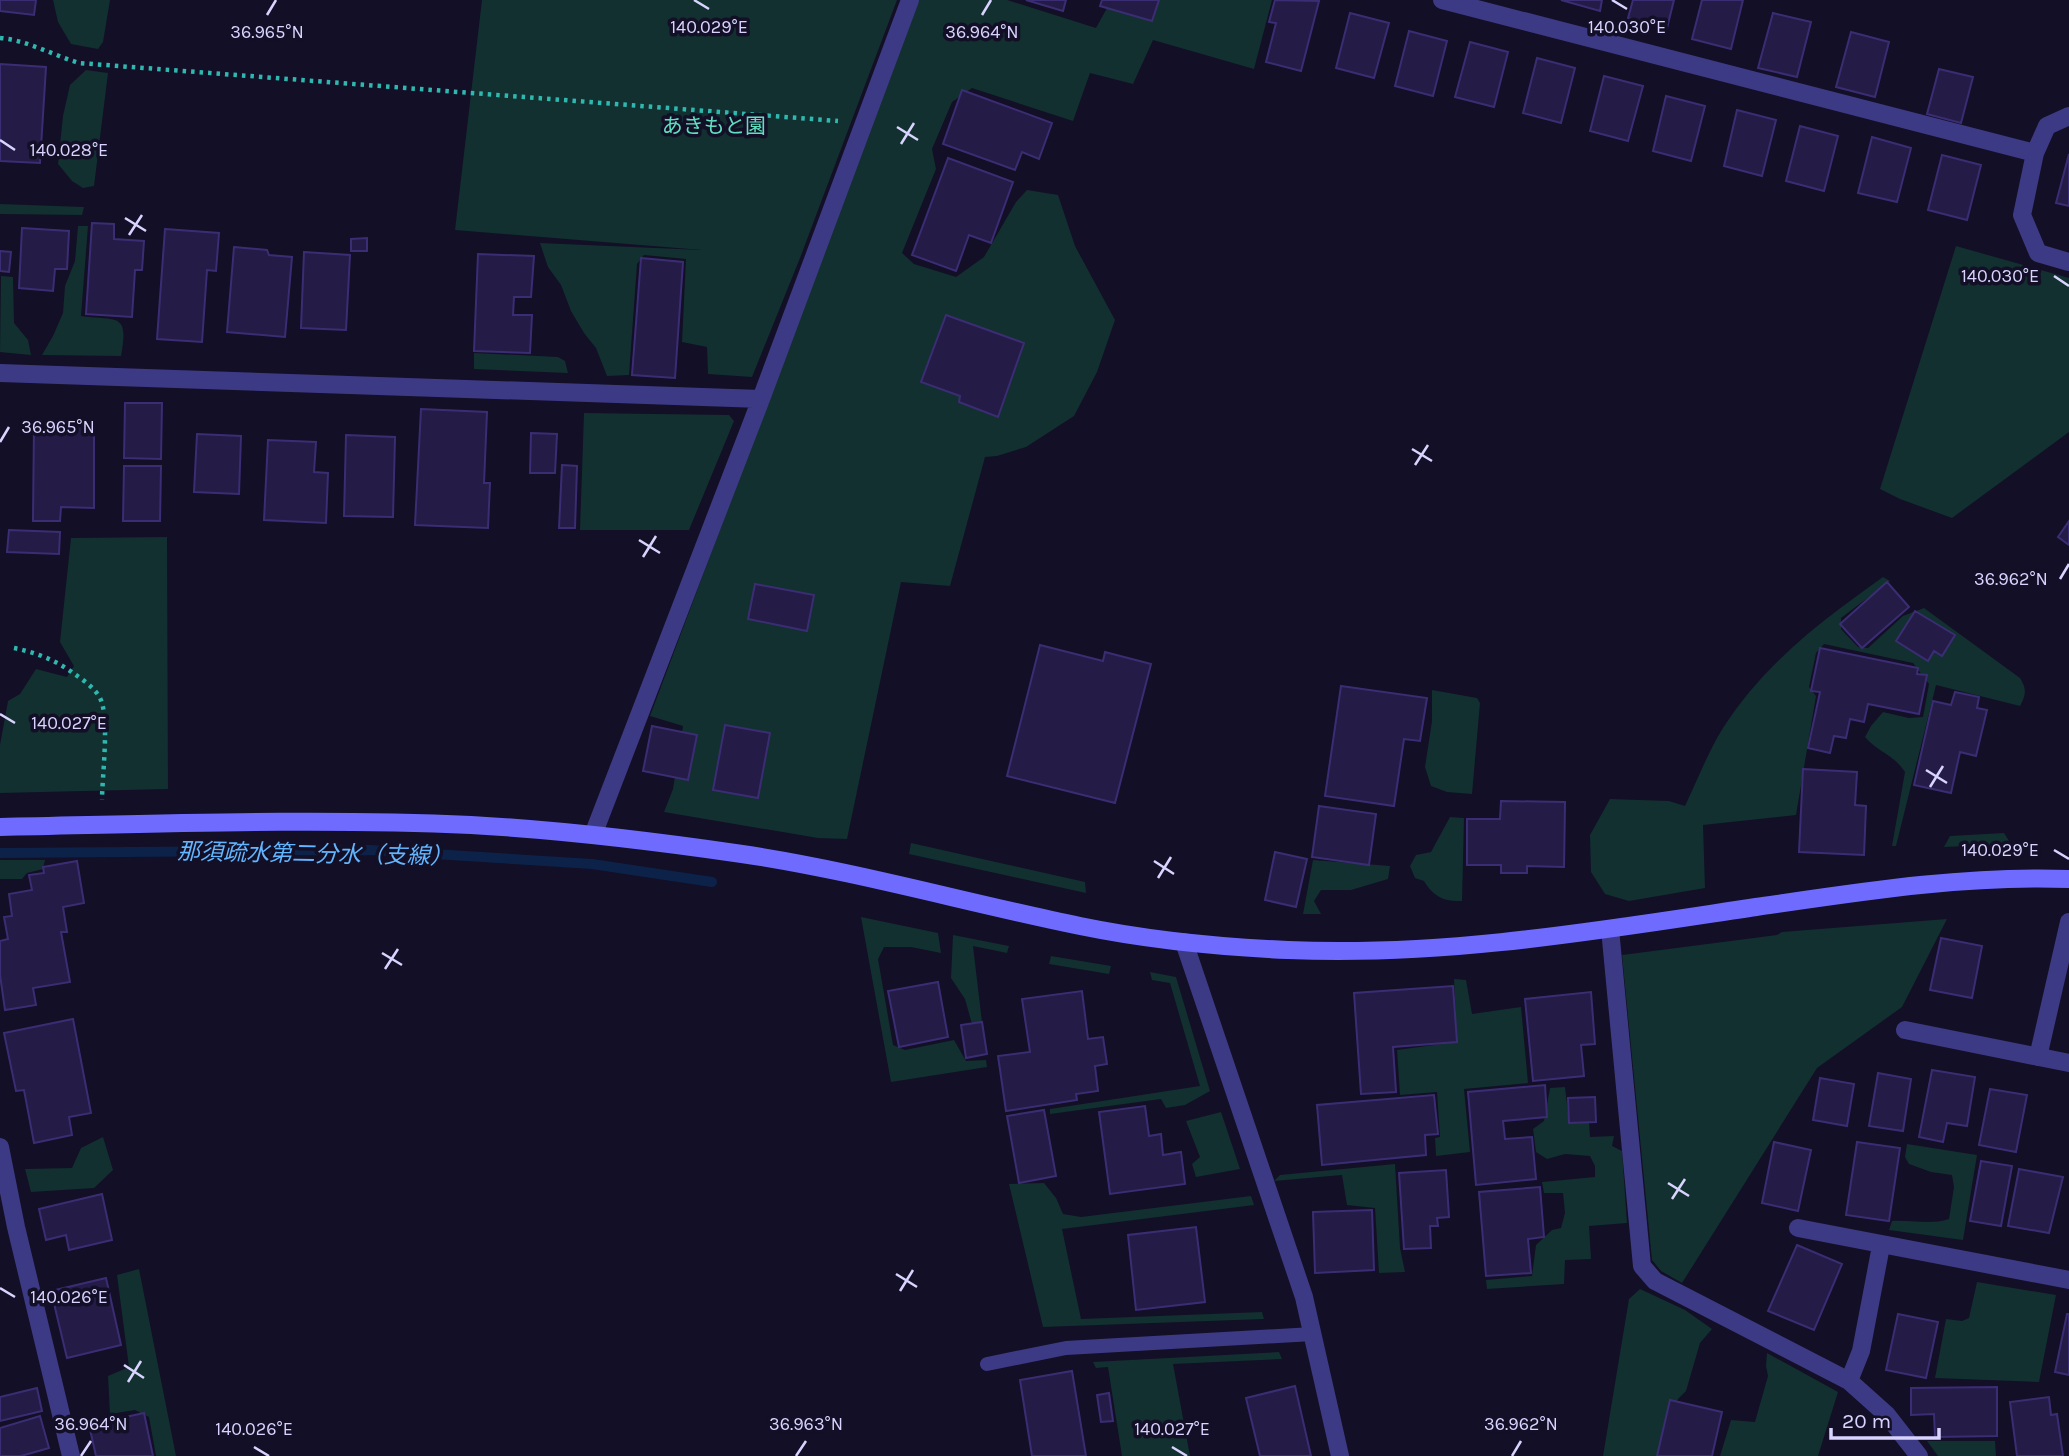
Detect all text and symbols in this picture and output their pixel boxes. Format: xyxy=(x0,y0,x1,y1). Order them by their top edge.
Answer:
text: 140.029°E xyxy=(670,16,748,38)
text: 140.030°E xyxy=(1588,16,1666,38)
text: 36.965°N xyxy=(230,21,304,43)
text: 36.964°N xyxy=(945,21,1019,43)
park label: あきもと園 xyxy=(662,114,766,138)
text: 140.028°E xyxy=(30,139,108,161)
text: 140.030°E xyxy=(1961,265,2039,287)
text: 36.965°N xyxy=(21,416,95,438)
text: 36.962°N xyxy=(1974,568,2048,590)
text: 140.027°E xyxy=(31,712,107,734)
water label: 那須疏水第二分水（支線） xyxy=(177,838,453,870)
text: 140.029°E xyxy=(1961,839,2039,861)
text: 140.026°E xyxy=(30,1286,108,1308)
scale bar xyxy=(1831,1396,1940,1440)
text: 20 m xyxy=(1842,1409,1891,1433)
text: 36.964°N xyxy=(54,1413,128,1435)
text: 36.963°N xyxy=(769,1413,843,1435)
text: 36.962°N xyxy=(1484,1413,1558,1435)
text: 140.026°E xyxy=(215,1418,293,1440)
text: 140.027°E xyxy=(1134,1418,1210,1440)

